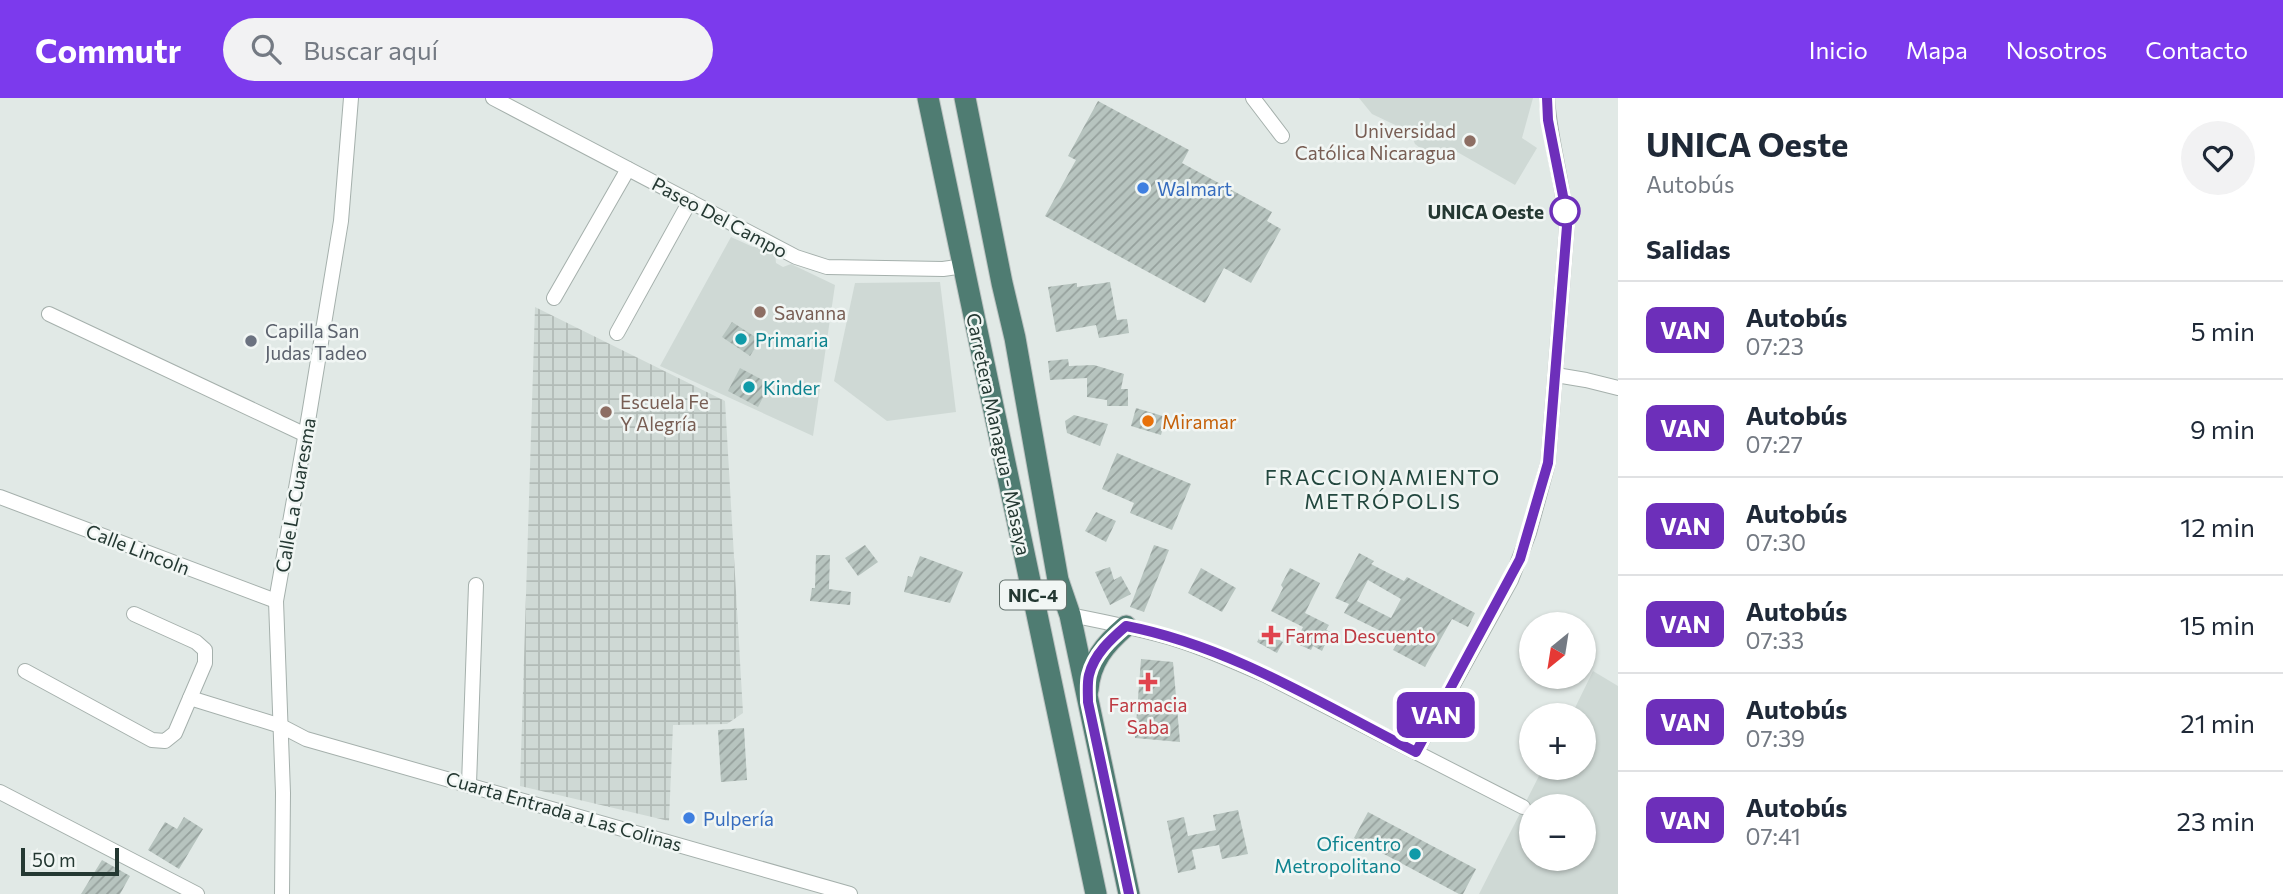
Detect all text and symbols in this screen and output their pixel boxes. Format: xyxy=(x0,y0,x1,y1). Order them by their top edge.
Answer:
search box xyxy=(223,18,713,81)
text: Commutr xyxy=(35,29,181,70)
icon: search xyxy=(247,30,285,68)
text: Buscar aquí xyxy=(303,34,438,65)
text: Inicio xyxy=(1809,35,1868,64)
text: Mapa xyxy=(1906,35,1968,64)
text: Nosotros xyxy=(2006,35,2107,64)
text: Contacto xyxy=(2145,35,2248,64)
place label: Universidad Católica Nicaragua xyxy=(1295,119,1456,164)
button: heart xyxy=(2181,121,2255,195)
text: UNICA Oeste xyxy=(1646,123,1848,164)
marker: Universidad Católica Nicaragua xyxy=(1462,133,1478,149)
text: Autobús xyxy=(1646,170,1734,198)
street label: Paseo Del Campo xyxy=(648,172,792,262)
place label: Walmart xyxy=(1157,177,1232,200)
marker: Walmart xyxy=(1135,180,1151,196)
marker: UNICA Oeste xyxy=(1550,196,1580,226)
place label: UNICA Oeste xyxy=(1428,200,1544,223)
text: Salidas xyxy=(1646,233,1731,264)
place label: Savanna xyxy=(774,301,846,324)
text: Autobús xyxy=(1745,301,1848,332)
marker: Savanna xyxy=(752,304,768,320)
street label: Carretera Managua - Masaya xyxy=(962,311,1036,557)
text: VAN xyxy=(1660,315,1710,344)
text: 5 min xyxy=(2191,315,2255,346)
place label: Capilla San Judas Tadeo xyxy=(265,319,367,364)
place label: Primaria xyxy=(755,328,828,351)
marker: Primaria xyxy=(733,331,749,347)
text: 07:23 xyxy=(1745,332,1804,360)
marker: Capilla San Judas Tadeo xyxy=(243,333,259,349)
place label: Kinder xyxy=(763,376,821,399)
marker: Kinder xyxy=(741,379,757,395)
place label: Escuela Fe Y Alegría xyxy=(620,390,709,435)
text: Autobús xyxy=(1745,399,1848,430)
marker: Escuela Fe Y Alegría xyxy=(598,404,614,420)
place label: Miramar xyxy=(1162,410,1237,433)
marker: Miramar xyxy=(1140,413,1156,429)
text: VAN xyxy=(1660,413,1710,442)
text: 9 min xyxy=(2190,413,2255,444)
street label: Calle La Cuaresma xyxy=(270,416,320,574)
text: 07:27 xyxy=(1745,430,1803,458)
district label: FRACCIONAMIENTO METRÓPOLIS xyxy=(1265,464,1501,513)
text: Autobús xyxy=(1745,497,1848,528)
text: VAN xyxy=(1660,511,1710,540)
text: 12 min xyxy=(2180,511,2255,542)
street label: Calle Lincoln xyxy=(83,519,193,579)
text: 07:30 xyxy=(1745,528,1806,556)
road number: NIC-4 xyxy=(1000,580,1066,610)
text: Autobús xyxy=(1745,595,1848,626)
text: VAN xyxy=(1660,609,1710,638)
text: 15 min xyxy=(2180,609,2255,640)
north arrow xyxy=(1519,612,1596,690)
map controls xyxy=(1519,612,1596,871)
place label: Farma Descuento xyxy=(1285,624,1436,647)
text: 07:33 xyxy=(1745,626,1804,654)
marker: Farma Descuento xyxy=(1263,627,1279,643)
marker: Farmacia Saba xyxy=(1140,674,1156,690)
line badge: VAN xyxy=(1396,692,1476,738)
place label: Farmacia Saba xyxy=(1109,693,1187,738)
text: Autobús xyxy=(1745,693,1848,724)
text: VAN xyxy=(1411,700,1461,729)
button: + xyxy=(1519,703,1596,780)
text: VAN xyxy=(1660,707,1710,736)
text: 21 min xyxy=(2180,707,2255,738)
text: 07:39 xyxy=(1745,724,1805,752)
street label: Cuarta Entrada a Las Colinas xyxy=(443,766,685,856)
text: Autobús xyxy=(1745,791,1848,822)
button: − xyxy=(1519,794,1596,871)
text: VAN xyxy=(1660,805,1710,834)
text: 23 min xyxy=(2177,805,2255,836)
place label: Pulpería xyxy=(703,807,774,830)
marker: Pulpería xyxy=(681,810,697,826)
text: 07:41 xyxy=(1745,822,1801,850)
place label: Oficentro Metropolitano xyxy=(1274,832,1401,877)
scale bar xyxy=(21,845,119,877)
marker: Oficentro Metropolitano xyxy=(1407,846,1423,862)
text: 50 m xyxy=(32,848,76,871)

